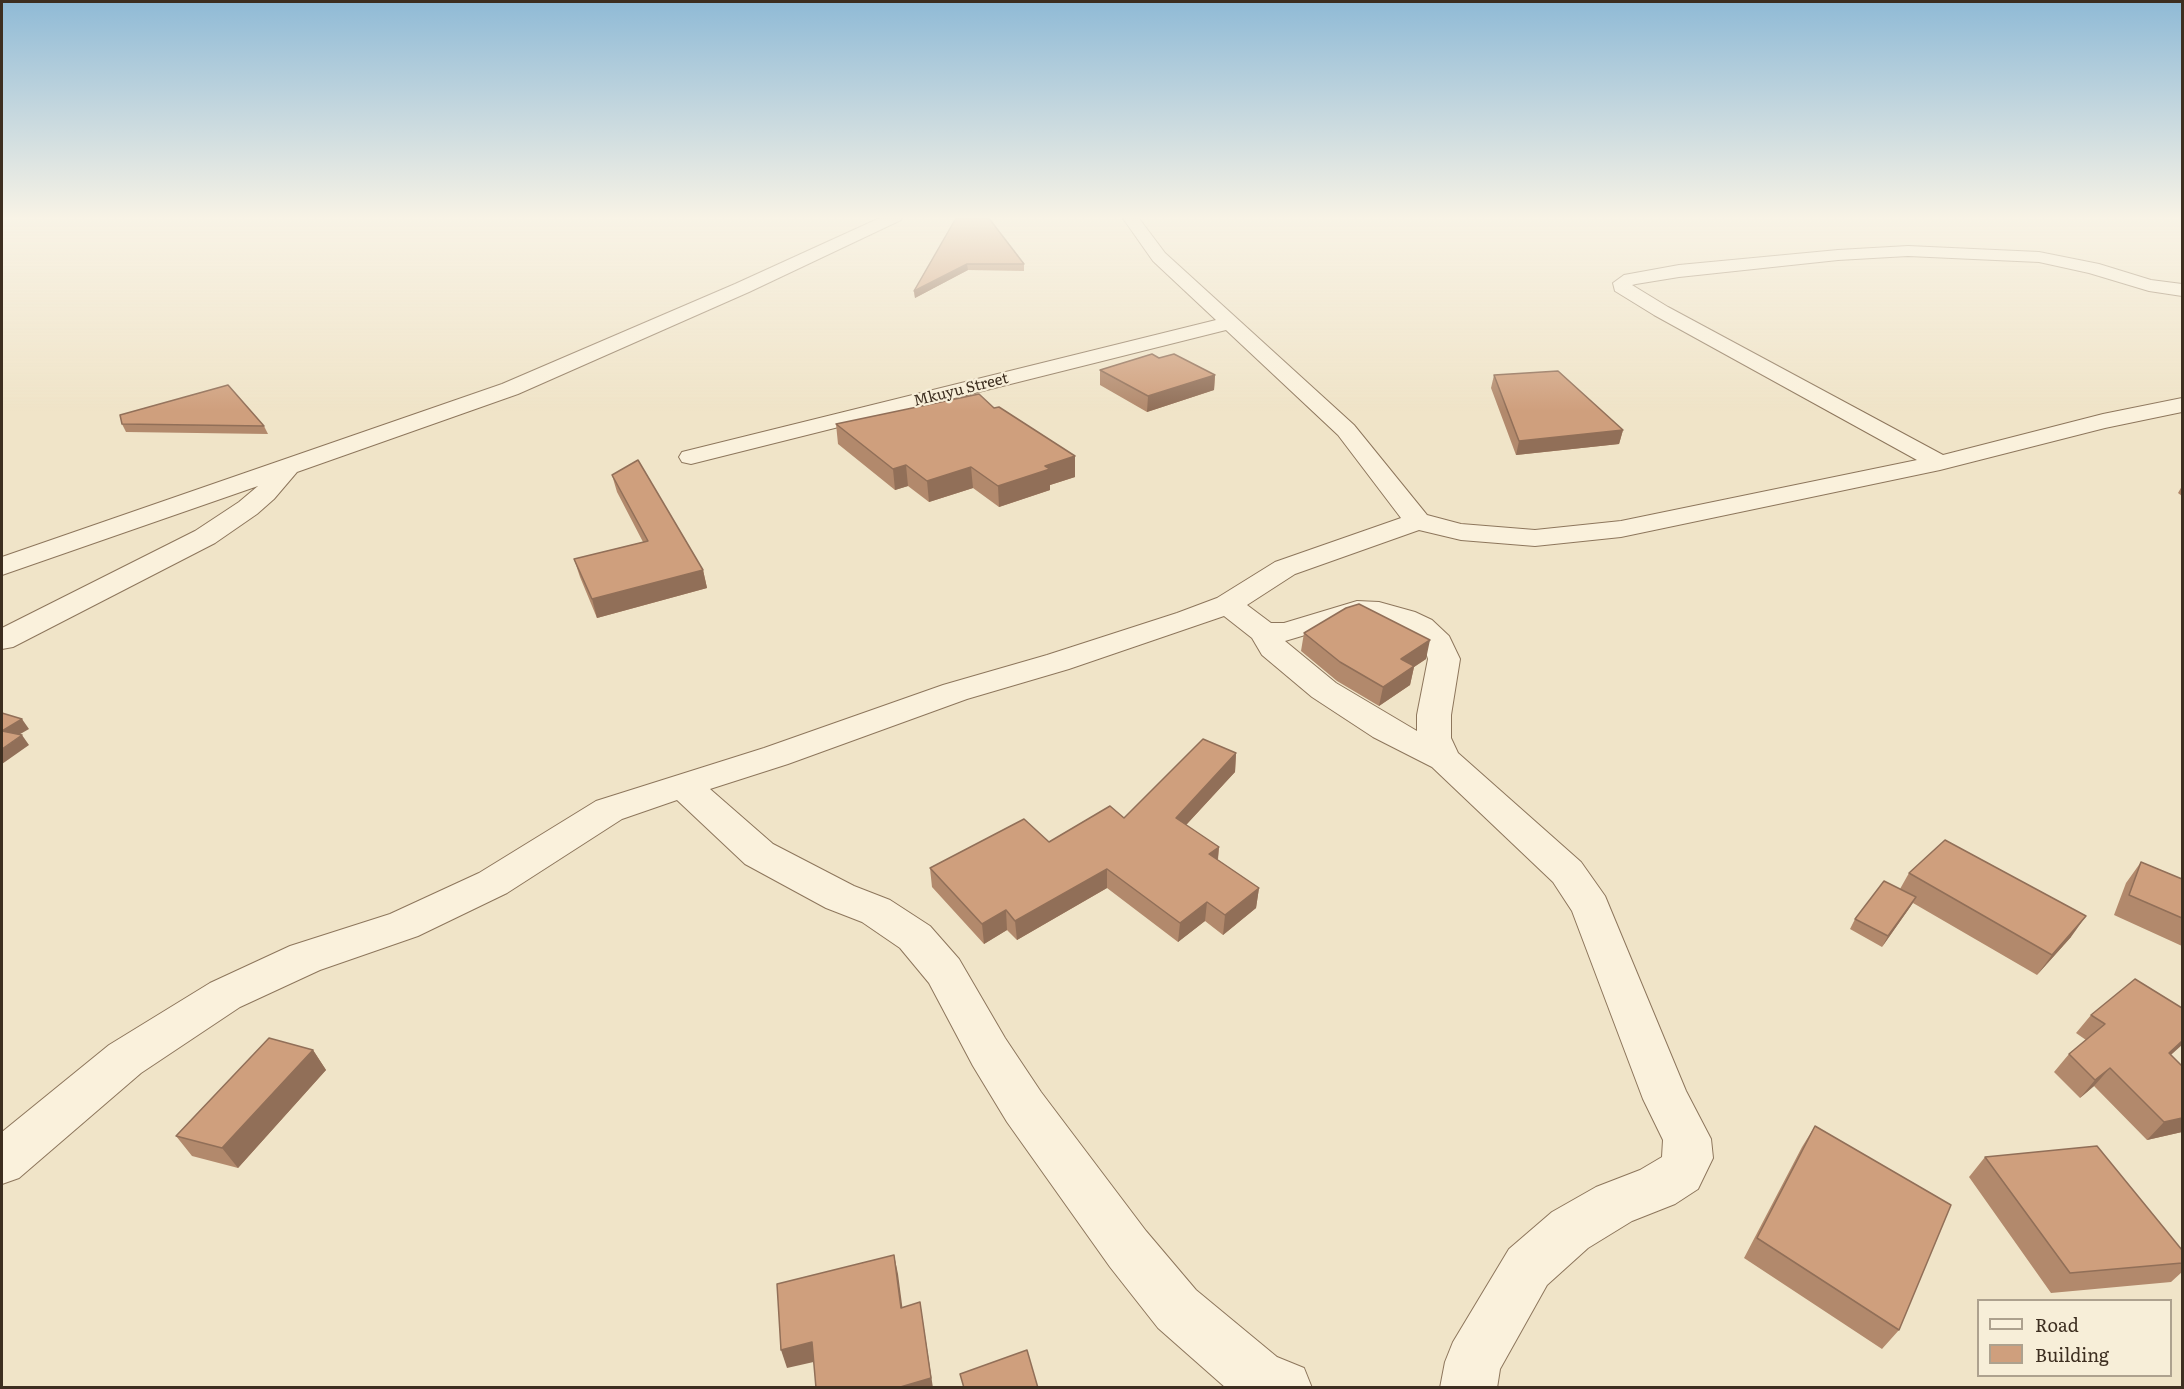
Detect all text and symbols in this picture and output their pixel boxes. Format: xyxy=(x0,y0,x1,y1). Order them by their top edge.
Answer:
street label: Mkuyu Street xyxy=(912,370,1010,410)
legend xyxy=(1977,1299,2172,1377)
text: Road xyxy=(2035,1311,2079,1338)
text: Building xyxy=(2035,1341,2109,1368)

